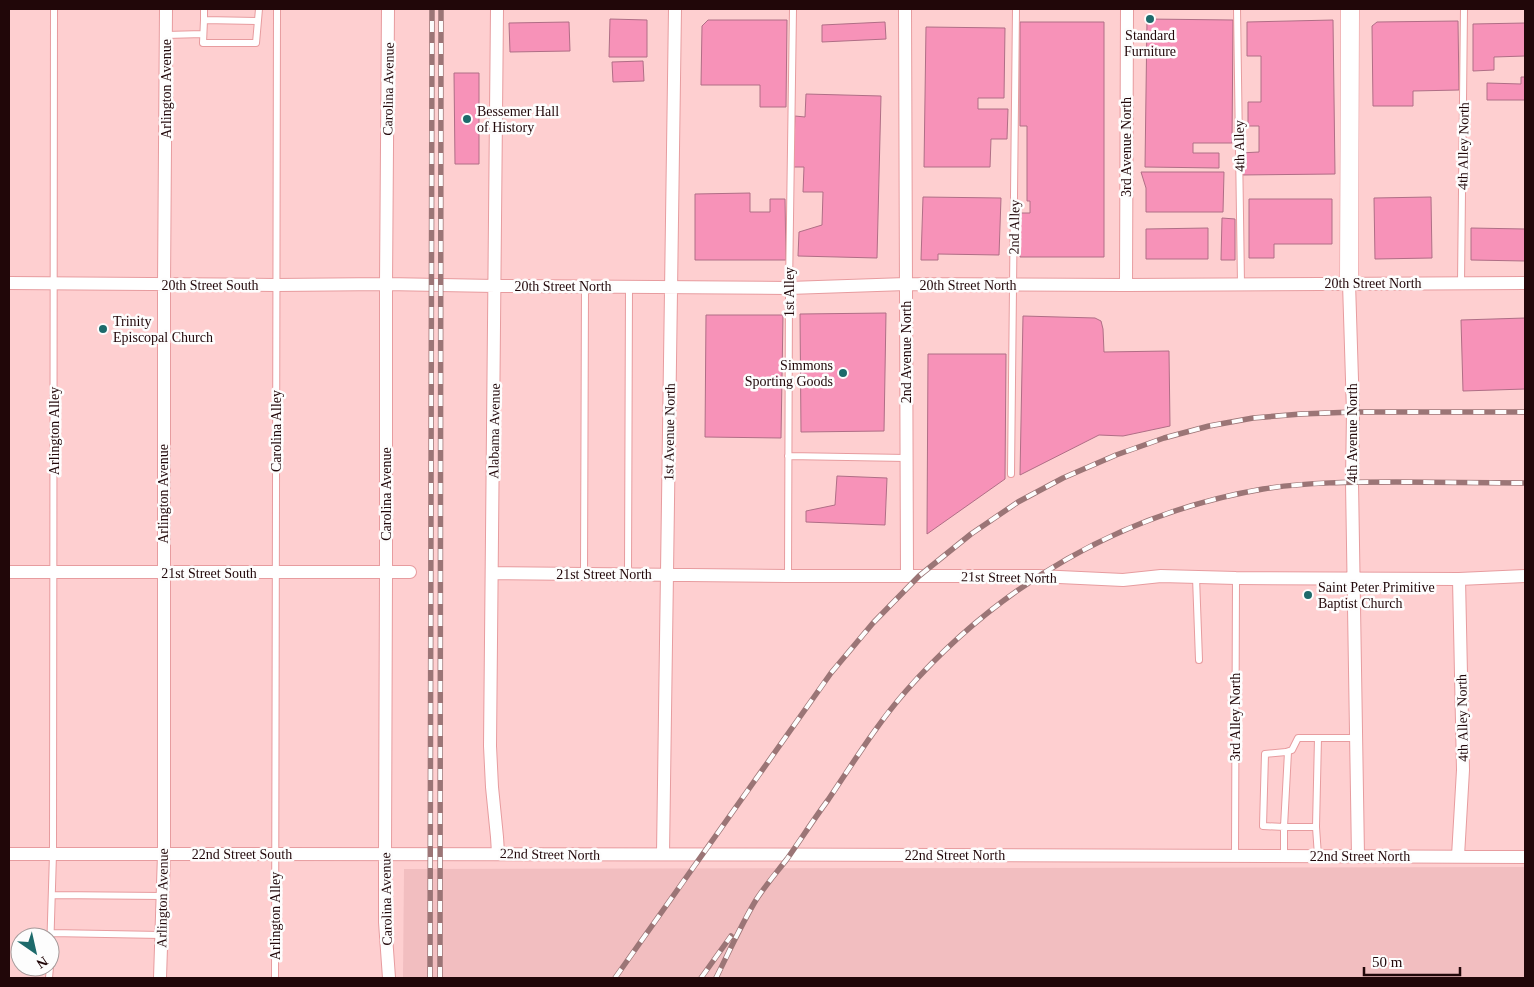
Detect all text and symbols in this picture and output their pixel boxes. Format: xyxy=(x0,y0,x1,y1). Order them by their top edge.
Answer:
marker: Standard Furniture xyxy=(1144,13,1156,25)
place label: Standard Furniture xyxy=(1124,28,1176,59)
street label: Arlington Avenue xyxy=(159,39,174,139)
street label: Carolina Avenue xyxy=(380,42,397,136)
street label: 3rd Avenue North xyxy=(1119,97,1134,197)
street label: 4th Alley North xyxy=(1455,102,1472,190)
place label: Bessemer Hall of History xyxy=(477,104,559,135)
marker: Bessemer Hall of History xyxy=(461,113,473,125)
street label: 4th Alley xyxy=(1232,120,1247,172)
street label: 2nd Alley xyxy=(1007,199,1022,255)
street label: 1st Alley xyxy=(782,267,797,317)
street label: 20th Street North xyxy=(1324,276,1422,291)
street label: 20th Street South xyxy=(161,278,259,293)
street label: 20th Street North xyxy=(919,278,1017,293)
street label: 20th Street North xyxy=(514,279,612,294)
street label: 2nd Avenue North xyxy=(899,301,914,403)
place label: Trinity Episcopal Church xyxy=(113,314,213,345)
marker: Trinity Episcopal Church xyxy=(97,323,109,335)
place label: Simmons Sporting Goods xyxy=(745,358,833,389)
marker: Simmons Sporting Goods xyxy=(837,367,849,379)
street label: Alabama Avenue xyxy=(486,383,503,479)
street label: 1st Avenue North xyxy=(661,383,678,481)
street label: 4th Avenue North xyxy=(1345,383,1360,483)
street label: Arlington Alley xyxy=(47,387,62,475)
street label: Carolina Alley xyxy=(269,390,284,472)
street label: Arlington Avenue xyxy=(156,444,171,544)
street label: Carolina Avenue xyxy=(379,447,394,541)
street label: 21st Street South xyxy=(161,566,257,581)
street label: 21st Street North xyxy=(556,567,652,582)
street label: 21st Street North xyxy=(961,569,1057,586)
place label: Saint Peter Primitive Baptist Church xyxy=(1318,580,1435,611)
marker: Saint Peter Primitive Baptist Church xyxy=(1302,589,1314,601)
street label: 3rd Alley North xyxy=(1228,673,1243,761)
street label: 4th Alley North xyxy=(1454,674,1471,762)
street label: 22nd Street North xyxy=(500,846,600,863)
street label: 22nd Street South xyxy=(192,847,292,862)
street label: Arlington Avenue xyxy=(154,848,171,948)
street label: 22nd Street North xyxy=(905,848,1005,863)
street label: 22nd Street North xyxy=(1310,849,1410,864)
street label: Carolina Avenue xyxy=(378,852,395,946)
street label: Arlington Alley xyxy=(268,872,283,960)
north arrow xyxy=(10,927,60,977)
scale bar xyxy=(1364,944,1460,976)
text: N xyxy=(34,953,50,971)
text: 50 m xyxy=(1372,954,1403,970)

